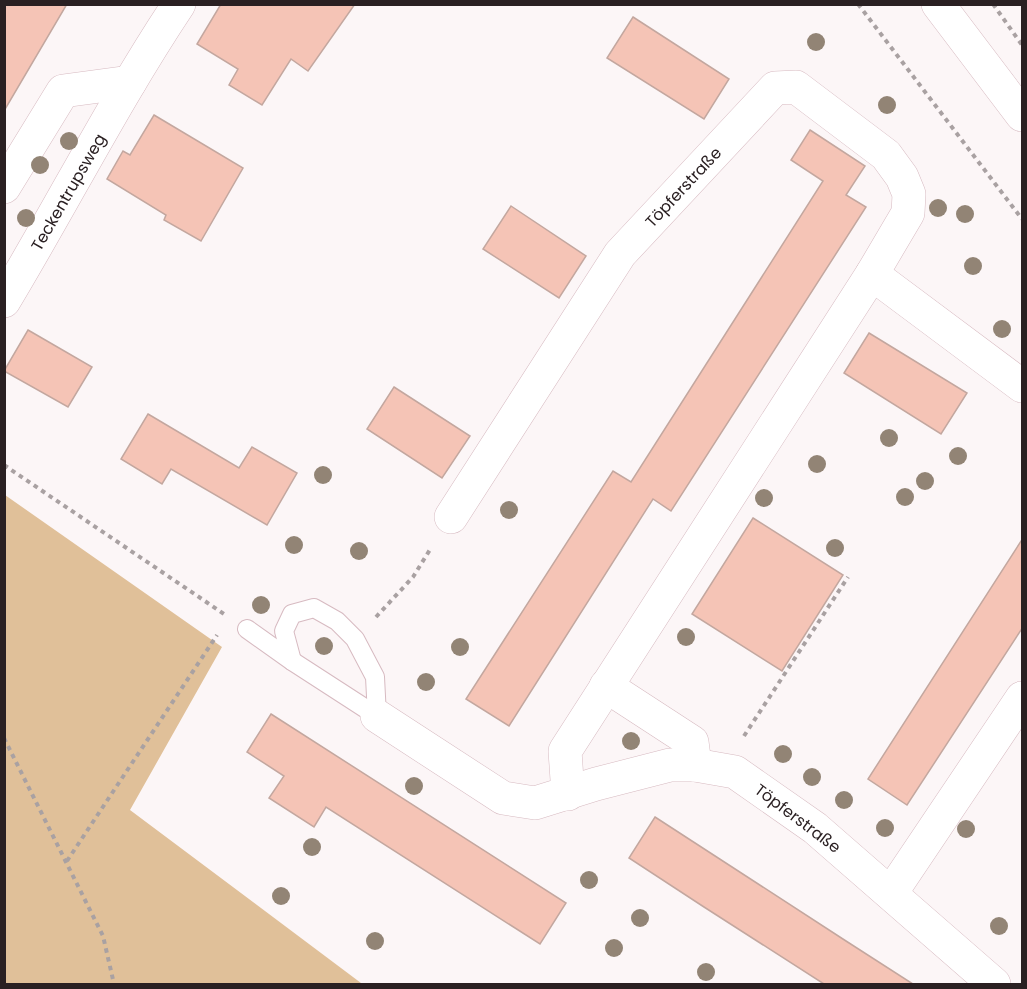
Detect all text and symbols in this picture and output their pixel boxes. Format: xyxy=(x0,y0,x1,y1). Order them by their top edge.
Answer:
street label: Teckentrupsweg xyxy=(26,129,111,255)
street label: Töpferstraße xyxy=(640,142,727,233)
street label: Töpferstraße xyxy=(750,778,846,859)

